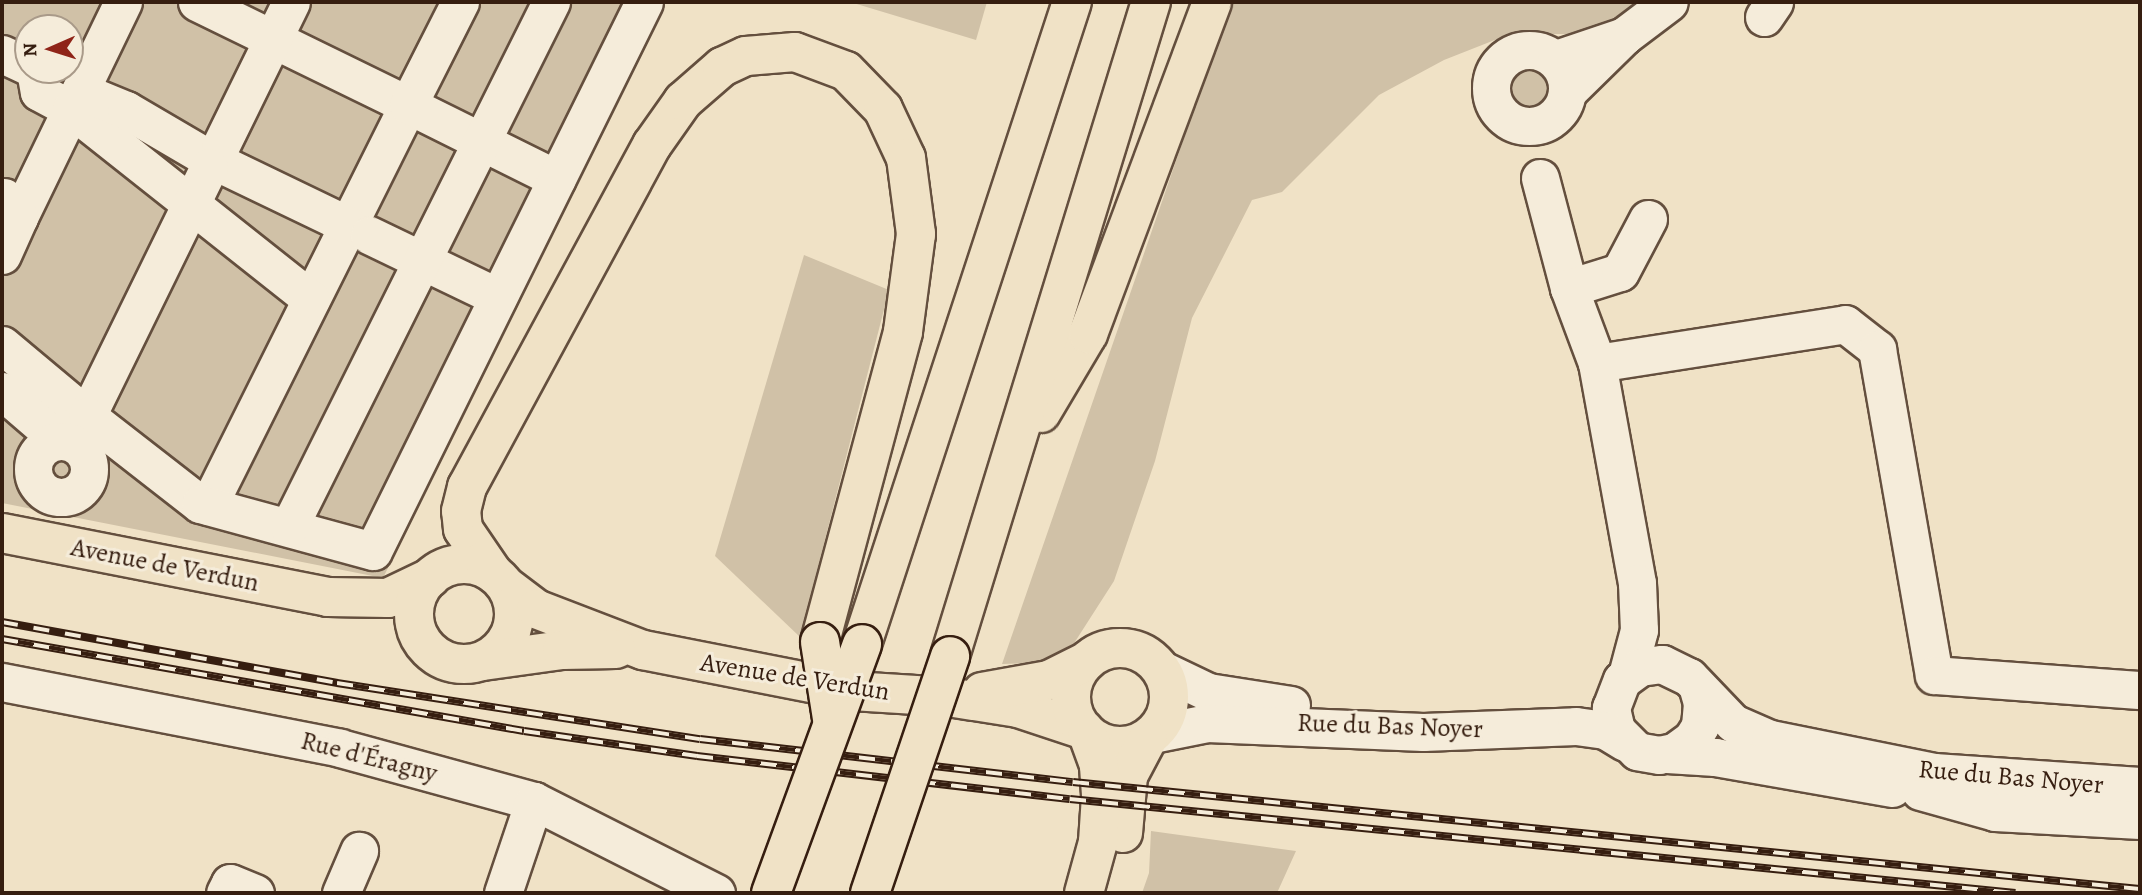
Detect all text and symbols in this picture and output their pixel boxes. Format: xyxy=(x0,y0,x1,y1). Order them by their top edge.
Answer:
north arrow xyxy=(14,14,84,84)
text: N xyxy=(17,42,43,58)
street label: Avenue de Verdun xyxy=(68,531,262,599)
street label: Avenue de Verdun xyxy=(698,647,892,707)
street label: Rue du Bas Noyer xyxy=(1297,707,1483,745)
street label: Rue d'Éragny xyxy=(298,725,440,789)
street label: Rue du Bas Noyer xyxy=(1917,753,2105,801)

